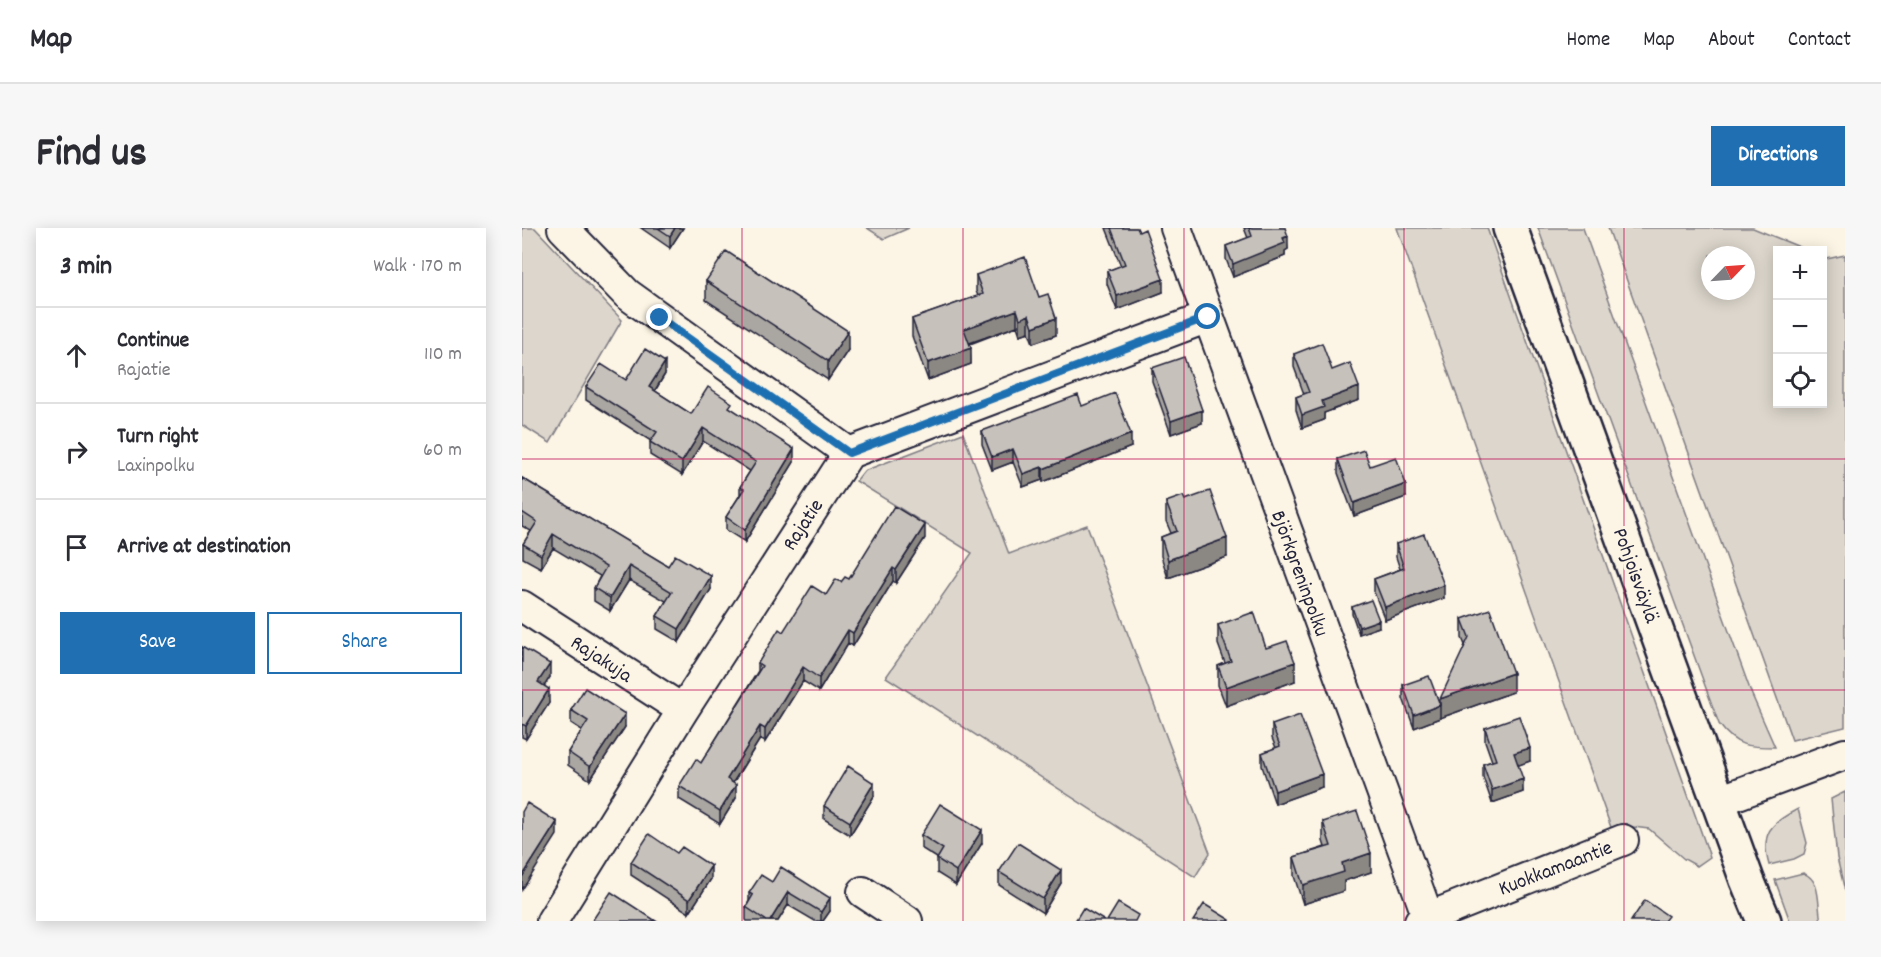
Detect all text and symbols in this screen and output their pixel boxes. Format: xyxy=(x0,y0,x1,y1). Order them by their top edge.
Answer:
text: Map xyxy=(30,21,72,61)
text: Home xyxy=(1566,26,1610,56)
text: Map xyxy=(1643,26,1675,56)
text: About xyxy=(1708,26,1755,56)
text: Contact xyxy=(1788,26,1851,56)
text: Find us xyxy=(36,126,147,186)
button: Directions xyxy=(1711,126,1845,186)
north arrow xyxy=(1701,246,1755,300)
map controls xyxy=(1773,246,1827,408)
button: + xyxy=(1773,246,1827,300)
text: 3 min xyxy=(60,249,112,286)
text: Walk · 170 m xyxy=(373,253,462,281)
button: − xyxy=(1773,300,1827,354)
route start xyxy=(1194,303,1220,329)
route end xyxy=(646,304,672,330)
text: Continue xyxy=(117,326,189,357)
icon: ahead xyxy=(60,339,93,372)
text: 110 m xyxy=(424,341,462,369)
button: locate xyxy=(1773,354,1827,408)
text: Rajatie xyxy=(117,357,171,385)
text: Turn right xyxy=(117,422,199,453)
icon: right xyxy=(60,435,93,468)
text: 60 m xyxy=(423,437,462,465)
text: Laxinpolku xyxy=(117,453,195,481)
street label: Rajatie xyxy=(777,494,832,557)
street label: Björkgreninpolku xyxy=(1261,507,1335,641)
street label: Pohjoisväylä xyxy=(1603,524,1665,628)
icon: arrive xyxy=(60,531,93,564)
text: Arrive at destination xyxy=(117,532,291,563)
button: Save xyxy=(60,612,255,674)
button: Share xyxy=(267,612,462,674)
street label: Rajakuja xyxy=(563,629,638,692)
street label: Kuokkamaantie xyxy=(1495,834,1617,905)

